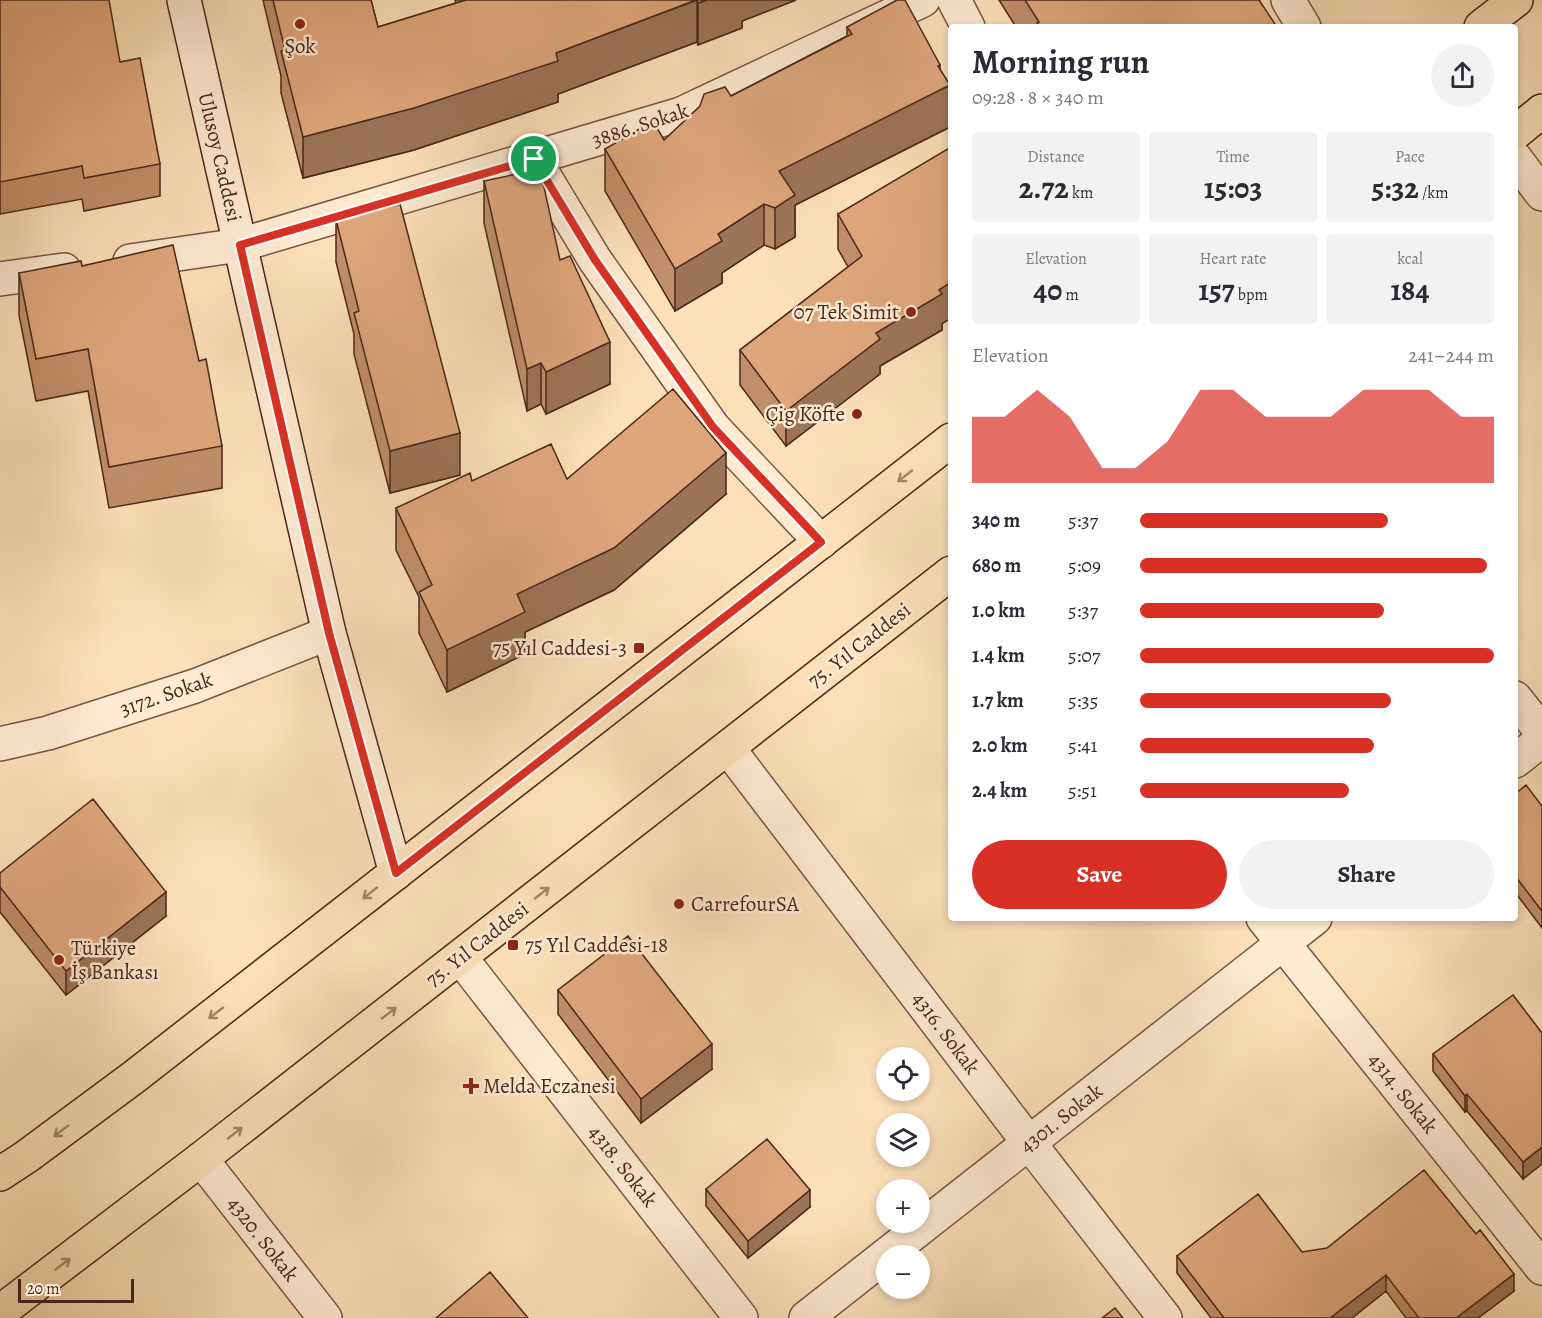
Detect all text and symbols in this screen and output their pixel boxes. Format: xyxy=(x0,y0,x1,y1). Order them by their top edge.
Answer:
marker: Şok xyxy=(293,17,307,31)
place label: Şok xyxy=(284,32,316,60)
text: Morning run xyxy=(972,39,1149,84)
button: share xyxy=(1431,44,1494,107)
text: 09:28 · 8 × 340 m xyxy=(972,84,1104,111)
street label: Ulusoy Caddesi xyxy=(191,89,249,225)
street label: 3886. Sokak xyxy=(588,96,693,154)
pin xyxy=(508,133,559,184)
icon: arrive xyxy=(517,142,550,175)
text: Distance xyxy=(1027,146,1085,168)
text: Time xyxy=(1216,146,1250,168)
text: Pace xyxy=(1395,146,1425,168)
text: 2.72 xyxy=(1019,168,1069,208)
text: 15:03 xyxy=(1204,168,1262,208)
text: 5:32 xyxy=(1371,168,1419,208)
text: km xyxy=(1069,182,1093,204)
text: /km xyxy=(1419,182,1449,204)
text: Elevation xyxy=(1025,248,1087,270)
text: Heart rate xyxy=(1200,248,1266,270)
text: kcal xyxy=(1397,248,1423,270)
text: 40 xyxy=(1033,270,1062,310)
text: 157 xyxy=(1198,270,1235,310)
text: 184 xyxy=(1390,270,1430,310)
text: m xyxy=(1062,284,1079,306)
text: bpm xyxy=(1235,284,1268,306)
place label: 07 Tek Simit xyxy=(793,298,899,326)
marker: 07 Tek Simit xyxy=(904,305,918,319)
text: Elevation xyxy=(972,342,1049,369)
text: 241–244 m xyxy=(1408,342,1494,369)
place label: Çig Köfte xyxy=(766,400,845,428)
marker: Çig Köfte xyxy=(850,407,864,421)
one-way arrow xyxy=(897,470,913,483)
text: 340 m xyxy=(972,507,1020,534)
text: 5:37 xyxy=(1068,507,1098,534)
text: 680 m xyxy=(972,552,1021,579)
text: 5:09 xyxy=(1068,552,1101,579)
street label: 75. Yıl Caddesi xyxy=(802,596,916,694)
text: 1.0 km xyxy=(972,597,1025,624)
text: 5:37 xyxy=(1068,597,1098,624)
place label: 75 Yıl Caddesi-3 xyxy=(493,634,627,662)
marker: 75 Yıl Caddesi-3 xyxy=(632,641,646,655)
text: 1.4 km xyxy=(972,642,1025,669)
text: 5:07 xyxy=(1068,642,1100,669)
street label: 3172. Sokak xyxy=(116,665,217,723)
text: 1.7 km xyxy=(972,687,1024,714)
text: 5:35 xyxy=(1068,687,1098,714)
text: 2.0 km xyxy=(972,732,1028,759)
text: 5:41 xyxy=(1068,732,1097,759)
text: 2.4 km xyxy=(972,777,1027,804)
text: 5:51 xyxy=(1068,777,1097,804)
button: Save xyxy=(972,840,1227,909)
button: Share xyxy=(1239,840,1494,909)
one-way arrow xyxy=(362,886,378,899)
one-way arrow xyxy=(534,886,550,899)
place label: CarrefourSA xyxy=(691,890,800,918)
street label: 75. Yıl Caddesi xyxy=(420,895,534,993)
marker: CarrefourSA xyxy=(672,897,686,911)
place label: 75 Yıl Caddesi-18 xyxy=(525,931,668,959)
place label: Türkiye İş Bankası xyxy=(71,934,159,986)
marker: 75 Yıl Caddesi-18 xyxy=(506,938,520,952)
marker: Türkiye İş Bankası xyxy=(52,953,66,967)
street label: 4316. Sokak xyxy=(906,986,987,1080)
one-way arrow xyxy=(209,1006,225,1019)
one-way arrow xyxy=(380,1006,396,1019)
map controls xyxy=(876,1047,930,1299)
button: locate xyxy=(876,1047,930,1101)
street label: 4314. Sokak xyxy=(1362,1047,1445,1140)
place label: Melda Eczanesi xyxy=(483,1072,616,1100)
street label: 4301. Sokak xyxy=(1014,1076,1109,1159)
marker: Melda Eczanesi xyxy=(464,1079,478,1093)
button: layers xyxy=(876,1113,930,1167)
street label: 4318. Sokak xyxy=(582,1119,664,1213)
one-way arrow xyxy=(54,1125,70,1137)
one-way arrow xyxy=(227,1127,243,1140)
button: + xyxy=(876,1179,930,1233)
street label: 4320. Sokak xyxy=(221,1191,305,1288)
button: − xyxy=(876,1245,930,1299)
one-way arrow xyxy=(55,1258,71,1271)
scale bar xyxy=(18,1276,134,1304)
text: 20 m xyxy=(27,1278,60,1300)

